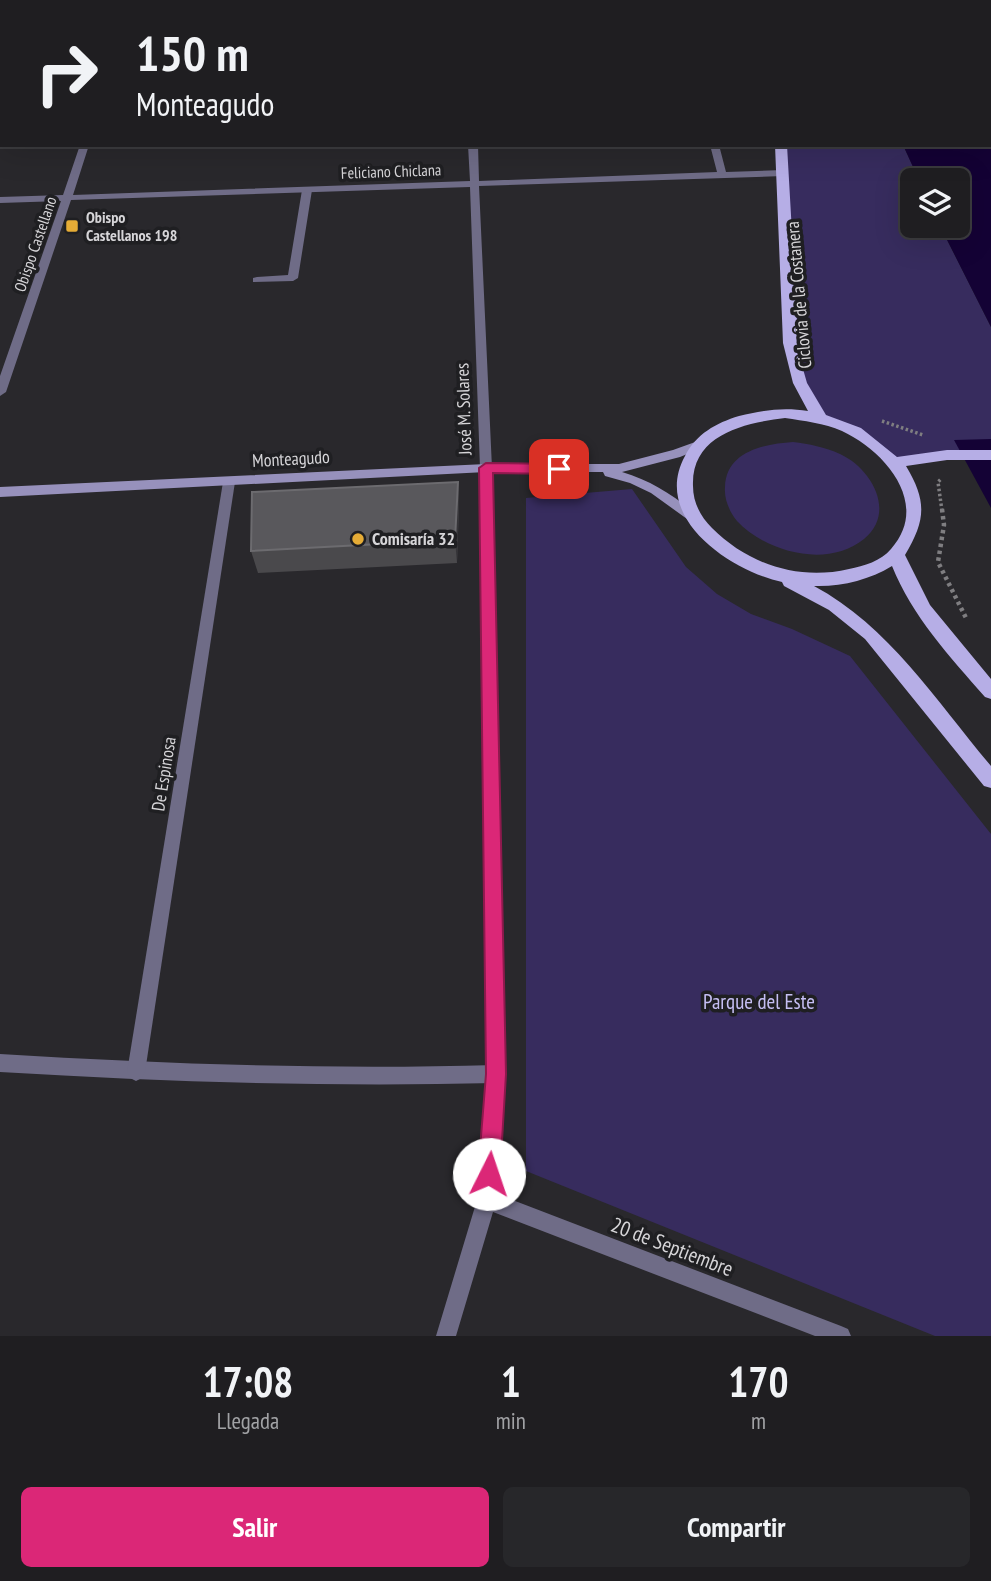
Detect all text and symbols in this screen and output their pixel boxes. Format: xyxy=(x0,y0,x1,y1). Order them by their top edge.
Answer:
text: 150 m xyxy=(136,21,249,85)
icon: right xyxy=(21,28,112,119)
text: Monteagudo xyxy=(136,83,274,125)
street label: Feliciano Chiclana xyxy=(340,159,442,183)
map controls xyxy=(900,168,970,238)
button: layers xyxy=(900,168,970,238)
street label: Obispo Castellano xyxy=(9,194,61,294)
place label: Obispo Castellanos 198 xyxy=(86,207,177,245)
marker: Obispo Castellanos 198 xyxy=(64,218,80,234)
street label: Ciclovia de la Costanera xyxy=(781,220,816,370)
street label: José M. Solares xyxy=(450,363,477,456)
pin xyxy=(529,439,589,499)
street label: Monteagudo xyxy=(252,445,331,472)
icon: arrive xyxy=(540,450,578,488)
place label: Comisaría 32 xyxy=(372,527,455,550)
marker: Comisaría 32 xyxy=(350,531,366,547)
street label: De Espinosa xyxy=(146,735,181,813)
park label: Parque del Este xyxy=(703,988,815,1015)
position arrow xyxy=(452,1137,526,1211)
street label: 20 de Septiembre xyxy=(607,1211,737,1282)
text: 17:08 xyxy=(202,1354,293,1409)
text: 1 xyxy=(501,1354,521,1409)
text: 170 xyxy=(728,1354,789,1409)
text: Llegada xyxy=(217,1406,279,1435)
text: min xyxy=(496,1406,526,1435)
text: m xyxy=(751,1406,766,1435)
button: Salir xyxy=(21,1487,489,1567)
button: Compartir xyxy=(503,1487,970,1567)

